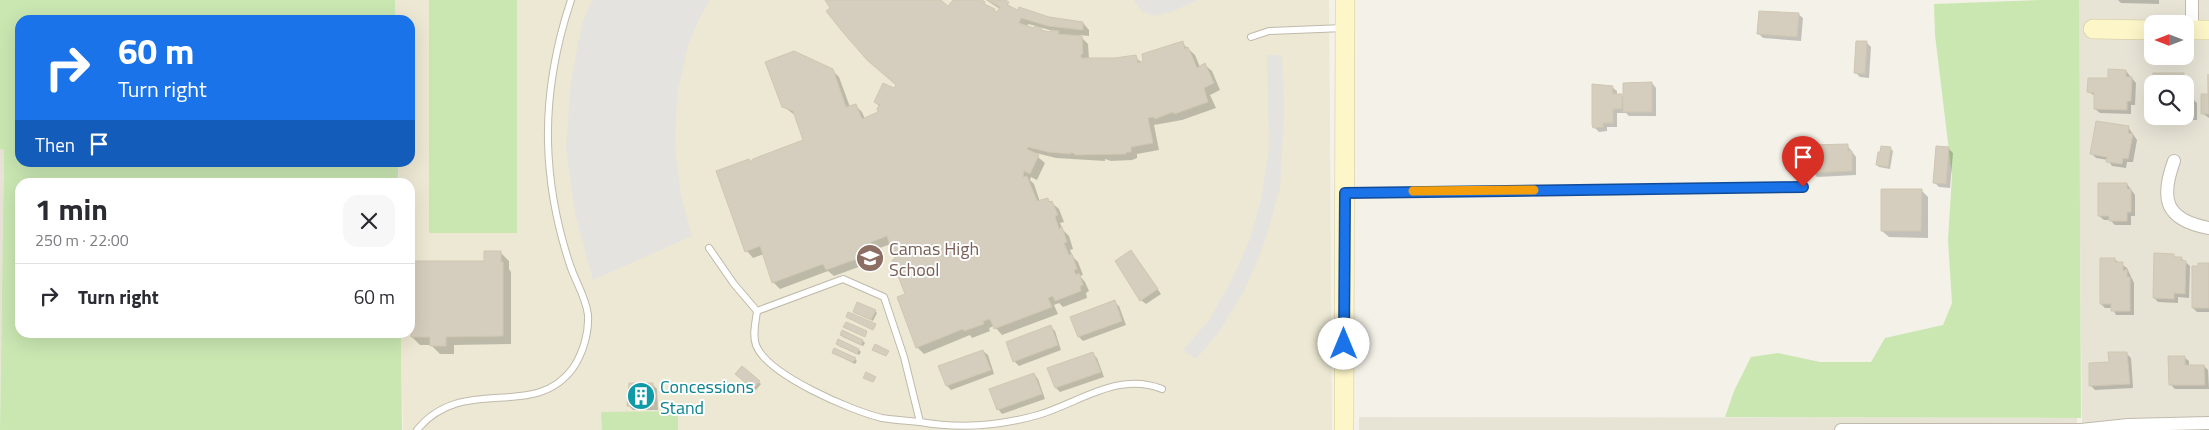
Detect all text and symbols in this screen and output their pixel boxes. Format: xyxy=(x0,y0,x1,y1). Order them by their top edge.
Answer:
north arrow xyxy=(2144,15,2194,65)
map controls xyxy=(2144,15,2194,125)
text: 60 m xyxy=(118,24,194,78)
icon: right xyxy=(35,35,100,100)
text: Turn right xyxy=(118,72,207,106)
button: search xyxy=(2144,75,2194,125)
text: Then xyxy=(35,130,75,159)
icon: arrive xyxy=(85,130,113,158)
pin xyxy=(1782,136,1824,187)
icon: arrive xyxy=(1789,143,1817,171)
text: 1 min xyxy=(35,186,108,232)
button: close xyxy=(343,195,395,247)
text: 250 m · 22:00 xyxy=(35,228,129,252)
place label: Camas High School xyxy=(889,235,979,283)
school or university icon: Camas High School xyxy=(855,243,885,273)
icon: right xyxy=(35,282,63,310)
text: Turn right xyxy=(78,282,159,311)
text: 60 m xyxy=(354,282,395,311)
position arrow xyxy=(1317,317,1369,369)
place label: Concessions Stand xyxy=(660,373,754,421)
building icon: Concessions Stand xyxy=(626,381,656,411)

